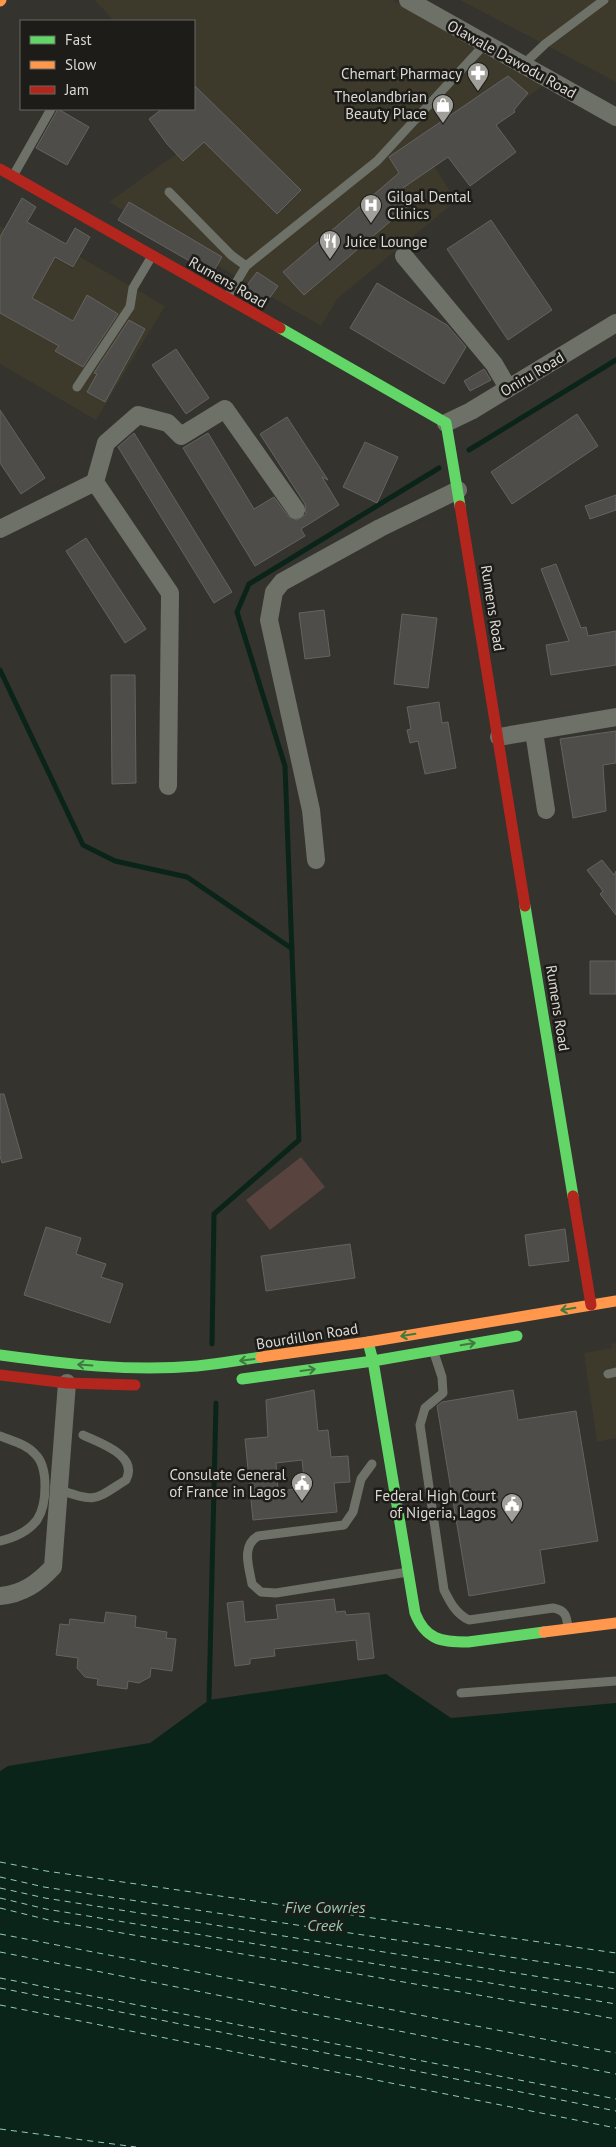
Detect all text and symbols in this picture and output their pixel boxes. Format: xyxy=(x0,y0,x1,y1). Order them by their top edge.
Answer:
street label: Olawale Dawodu Road xyxy=(444,16,580,102)
legend xyxy=(20,20,195,110)
text: Fast xyxy=(65,30,92,49)
text: Slow xyxy=(65,55,96,74)
pharmacy icon: Chemart Pharmacy xyxy=(466,61,490,92)
place label: Chemart Pharmacy xyxy=(341,64,462,83)
text: Jam xyxy=(64,80,89,99)
place label: Theolandbrian Beauty Place xyxy=(334,87,427,123)
shop icon: Theolandbrian Beauty Place xyxy=(431,93,455,124)
place label: Gilgal Dental Clinics xyxy=(387,187,472,223)
hospital icon: Gilgal Dental Clinics xyxy=(359,193,383,224)
restaurant icon: Juice Lounge xyxy=(318,229,342,260)
place label: Juice Lounge xyxy=(345,232,427,251)
street label: Rumens Road xyxy=(186,252,270,312)
street label: Oniru Road xyxy=(496,347,568,401)
street label: Rumens Road xyxy=(477,564,509,652)
street label: Rumens Road xyxy=(542,964,574,1052)
one-way arrow xyxy=(560,1304,576,1314)
street label: Bourdillon Road xyxy=(255,1319,359,1353)
one-way arrow xyxy=(400,1331,416,1341)
one-way arrow xyxy=(460,1339,476,1349)
one-way arrow xyxy=(239,1355,255,1365)
one-way arrow xyxy=(77,1360,93,1370)
one-way arrow xyxy=(299,1365,315,1375)
place label: Consulate General of France in Lagos xyxy=(169,1465,287,1501)
public building icon: Consulate General of France in Lagos xyxy=(290,1471,314,1502)
place label: Federal High Court of Nigeria, Lagos xyxy=(375,1486,496,1522)
public building icon: Federal High Court of Nigeria, Lagos xyxy=(500,1492,524,1523)
water label: Five Cowries Creek xyxy=(285,1897,366,1935)

